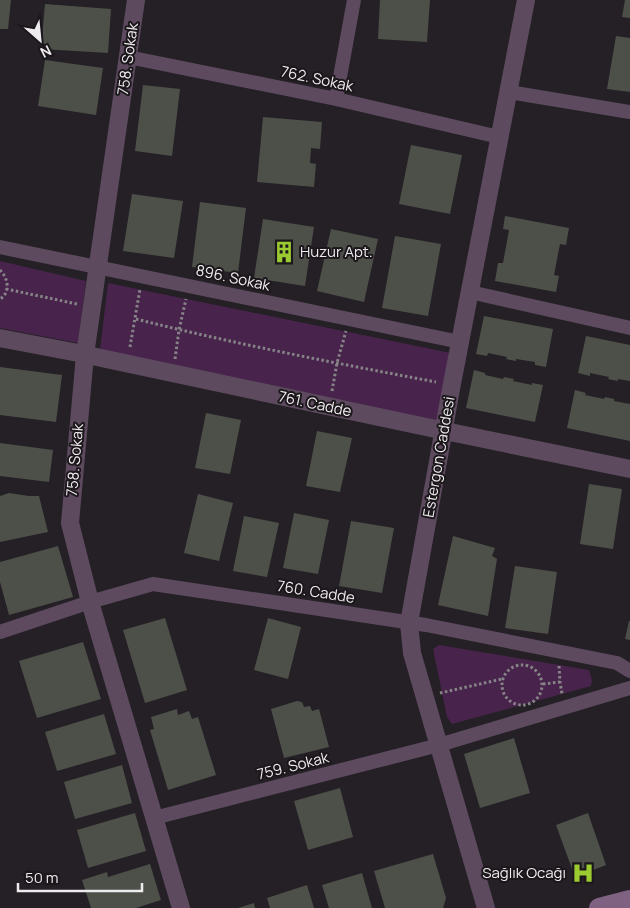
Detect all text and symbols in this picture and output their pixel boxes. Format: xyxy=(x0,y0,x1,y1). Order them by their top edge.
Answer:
north arrow xyxy=(15,15,65,65)
street label: 758. Sokak xyxy=(112,21,143,97)
text: N xyxy=(37,41,55,63)
street label: 762. Sokak xyxy=(279,61,356,97)
building icon: Huzur Apt. xyxy=(271,239,297,265)
place label: Huzur Apt. xyxy=(300,241,373,262)
street label: 896. Sokak xyxy=(194,259,273,296)
street label: 761. Cadde xyxy=(277,386,354,422)
street label: Estergon Caddesi xyxy=(418,395,459,519)
street label: 758. Sokak xyxy=(61,422,88,497)
street label: 760. Cadde xyxy=(276,575,357,608)
street label: 759. Sokak xyxy=(255,746,332,785)
scale bar xyxy=(18,860,141,892)
hospital icon: Sağlık Ocağı xyxy=(570,860,596,886)
place label: Sağlık Ocağı xyxy=(482,862,566,883)
text: 50 m xyxy=(25,867,59,888)

